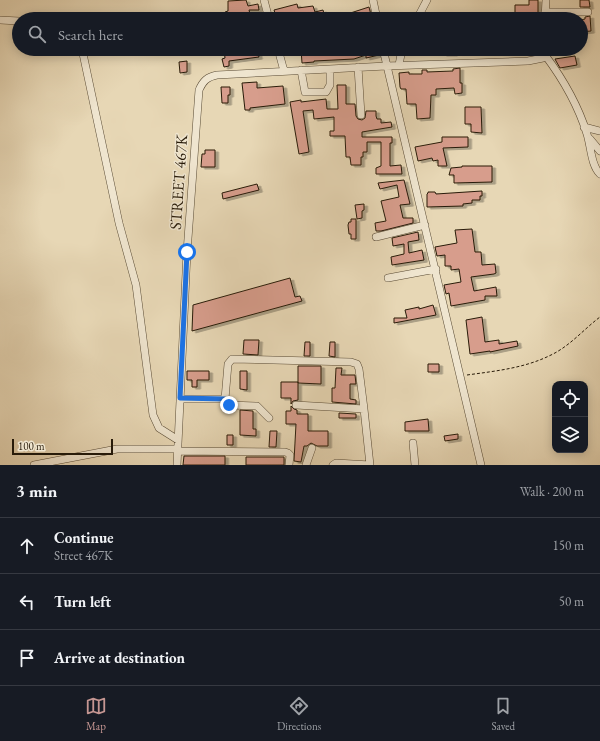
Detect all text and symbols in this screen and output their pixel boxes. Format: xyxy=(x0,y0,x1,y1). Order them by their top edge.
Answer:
search box xyxy=(12,12,588,56)
icon: search xyxy=(26,23,48,45)
text: Search here xyxy=(58,25,123,44)
street label: STREET 467K xyxy=(165,133,192,230)
route start xyxy=(178,243,196,261)
map controls xyxy=(552,381,588,453)
button: locate xyxy=(552,381,588,417)
route end xyxy=(220,396,238,414)
button: layers xyxy=(552,417,588,453)
scale bar xyxy=(12,437,113,456)
text: 100 m xyxy=(18,439,45,453)
text: 3 min xyxy=(16,480,57,502)
text: Walk · 200 m xyxy=(520,483,584,500)
text: Continue xyxy=(54,528,114,547)
icon: ahead xyxy=(16,535,38,557)
text: 150 m xyxy=(553,537,584,554)
text: Street 467K xyxy=(54,547,113,564)
icon: left xyxy=(16,591,38,613)
text: Turn left xyxy=(54,592,111,611)
text: 50 m xyxy=(559,593,584,610)
icon: arrive xyxy=(16,647,38,669)
text: Arrive at destination xyxy=(54,648,185,667)
tab: Map xyxy=(85,695,107,733)
tab: Directions xyxy=(277,695,321,733)
tab: Saved xyxy=(491,695,515,733)

